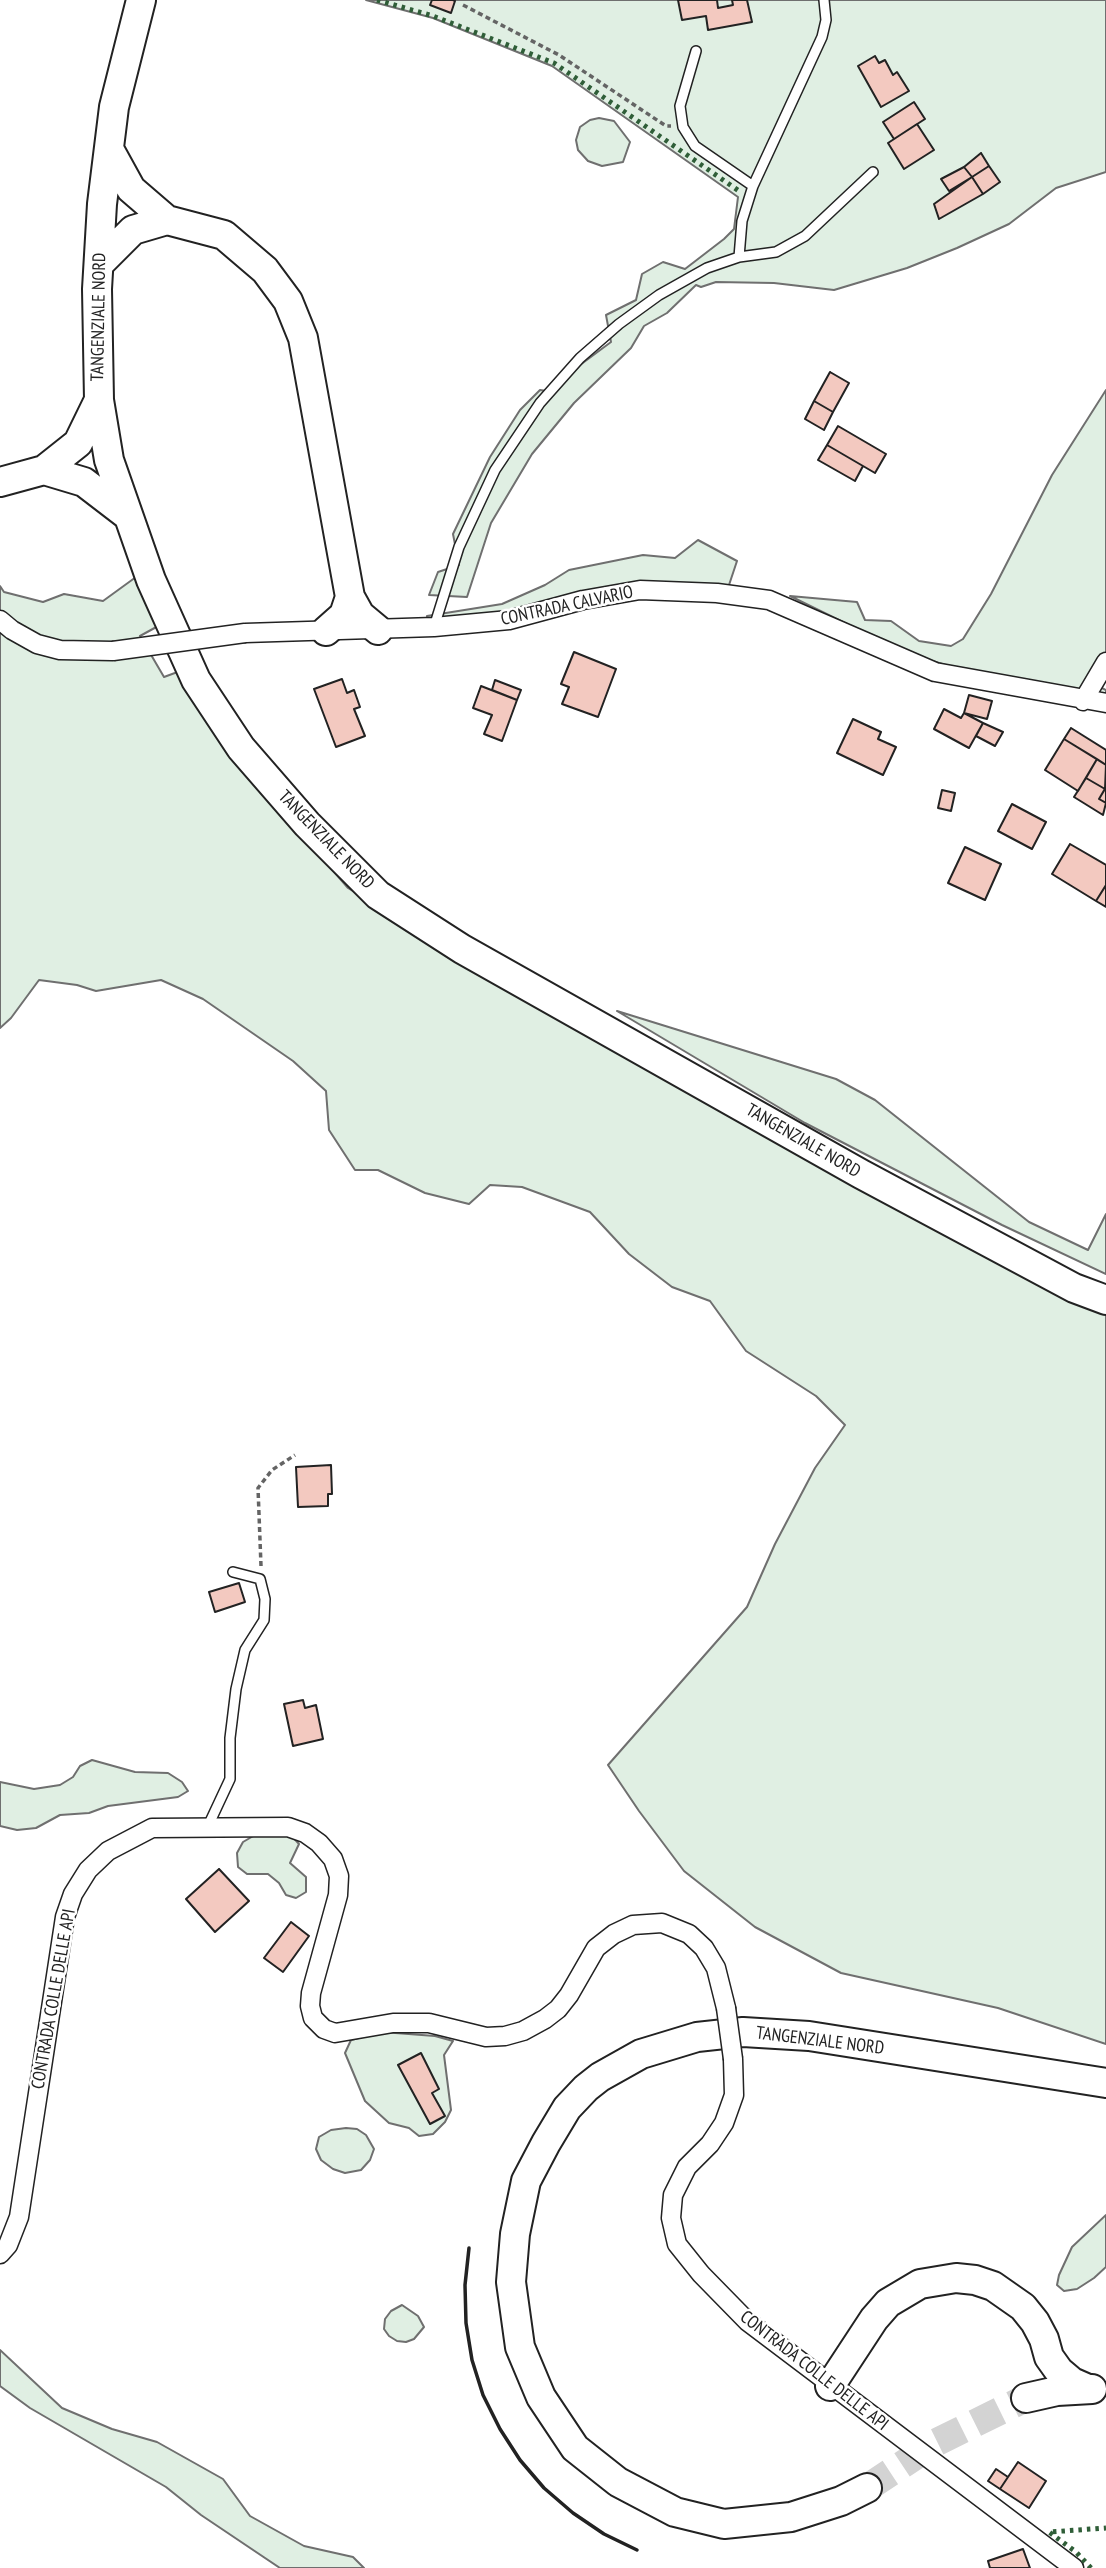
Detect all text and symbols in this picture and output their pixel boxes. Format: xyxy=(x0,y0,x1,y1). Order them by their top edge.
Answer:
street label: TANGENZIALE NORD xyxy=(87,252,111,382)
street label: CONTRADA CALVARIO xyxy=(499,581,635,631)
street label: TANGENZIALE NORD xyxy=(273,786,379,894)
street label: TANGENZIALE NORD xyxy=(742,1099,864,1183)
street label: CONTRADA COLLE DELLE API xyxy=(28,1907,80,2091)
street label: TANGENZIALE NORD xyxy=(755,2022,885,2060)
street label: CONTRADA COLLE DELLE API xyxy=(736,2306,892,2436)

